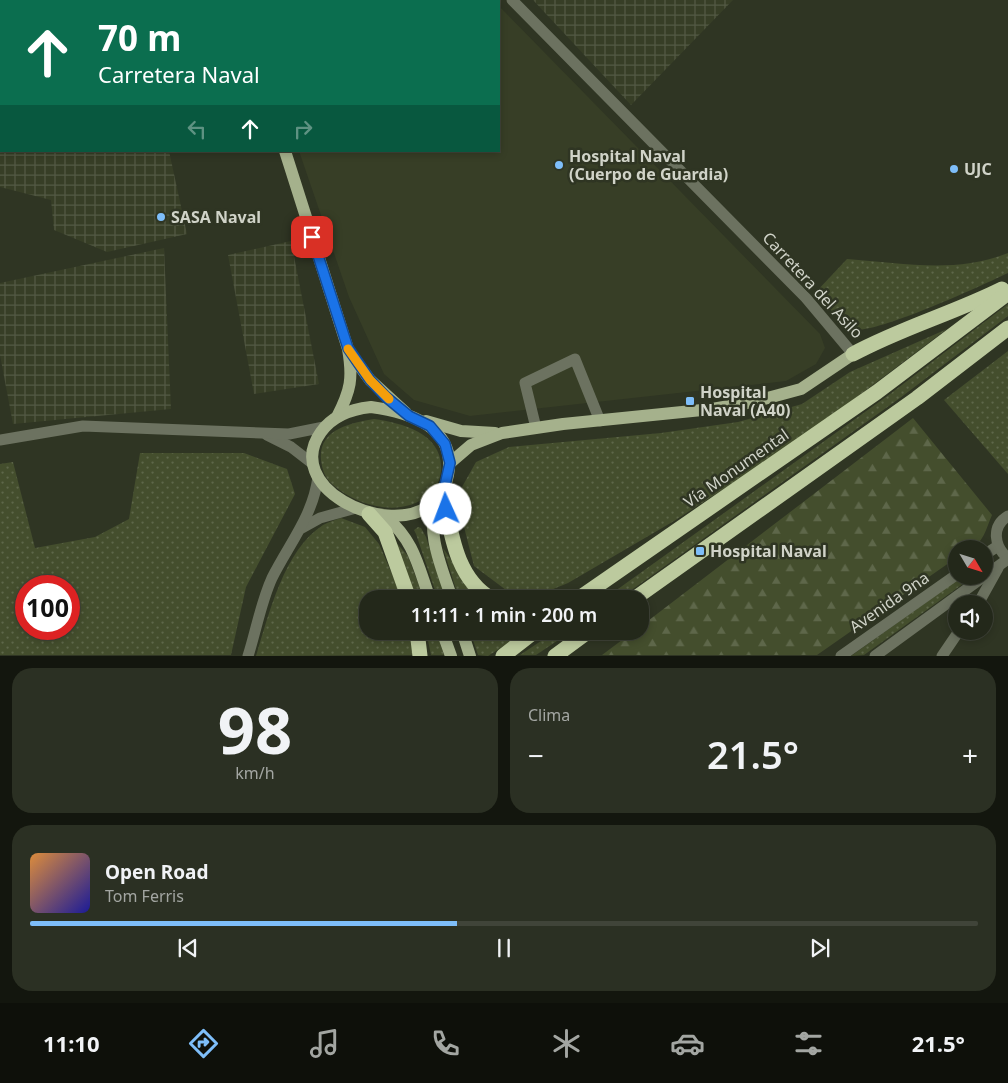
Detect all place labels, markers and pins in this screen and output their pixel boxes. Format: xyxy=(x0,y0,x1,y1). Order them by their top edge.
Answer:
place label: Hospital Naval (Cuerpo de Guardia) xyxy=(569,145,728,185)
place label: UJC xyxy=(964,158,992,180)
marker: Hospital Naval (Cuerpo de Guardia) xyxy=(553,159,565,171)
marker: UJC xyxy=(948,163,960,175)
place label: SASA Naval xyxy=(171,206,261,228)
marker: SASA Naval xyxy=(155,211,167,223)
pin xyxy=(291,216,333,258)
place label: Hospital Naval (A40) xyxy=(700,381,790,421)
marker: Hospital Naval (A40) xyxy=(684,395,696,407)
place label: Hospital Naval xyxy=(710,540,827,562)
marker: Hospital Naval xyxy=(694,545,706,557)

